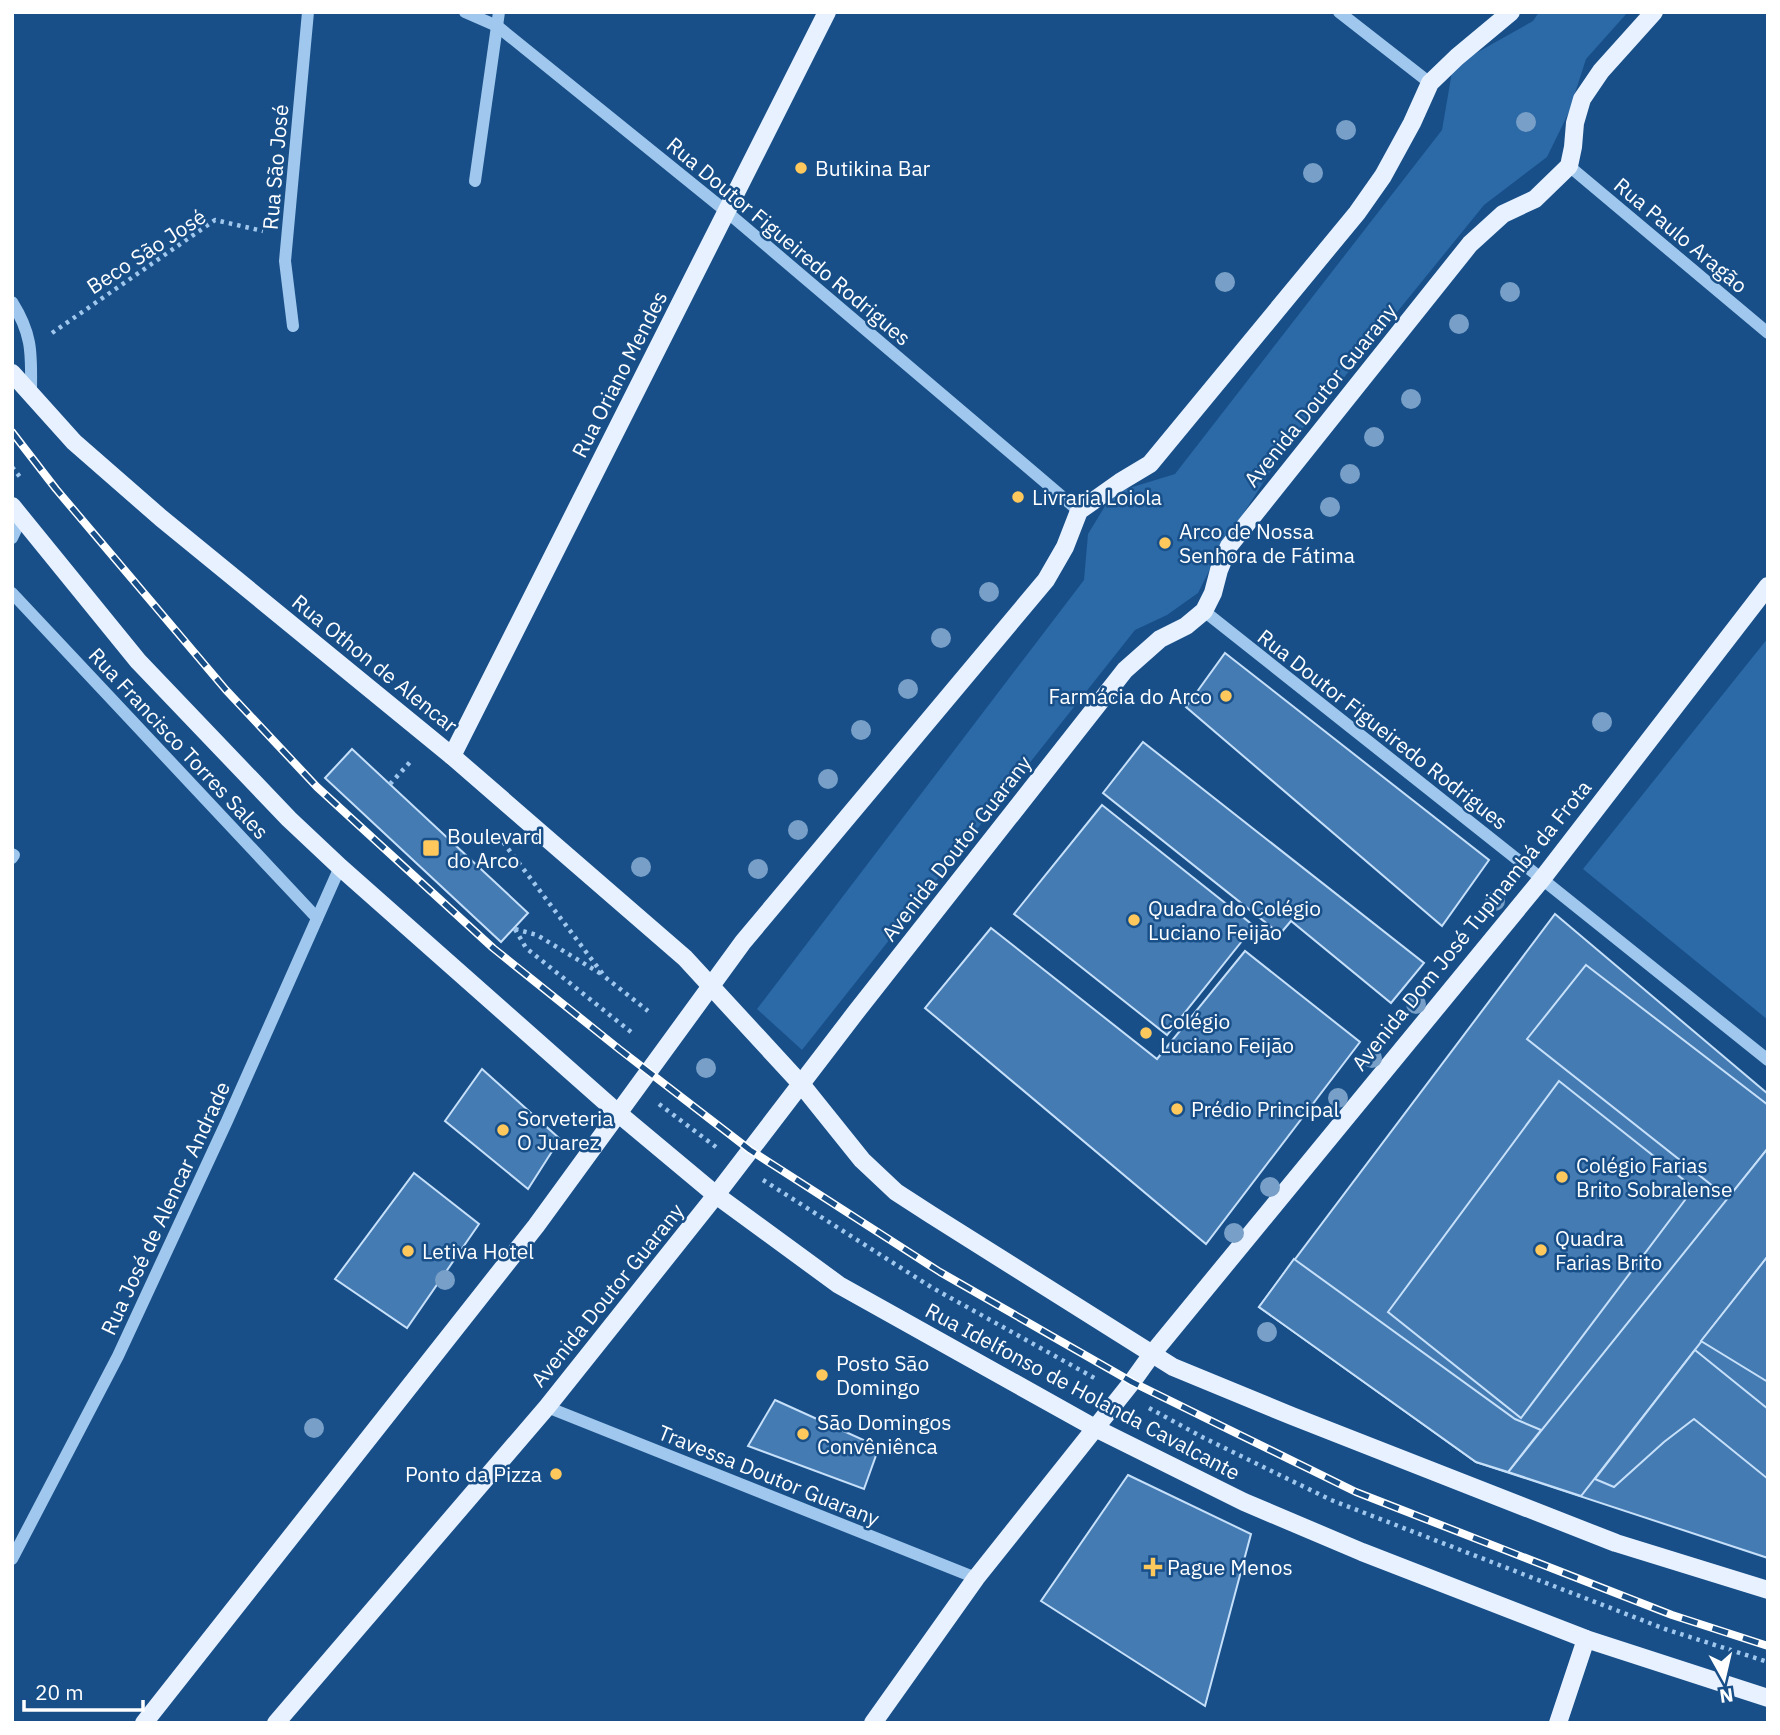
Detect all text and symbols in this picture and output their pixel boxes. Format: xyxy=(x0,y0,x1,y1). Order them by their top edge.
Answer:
street label: Rua São José xyxy=(256,103,294,231)
street label: Rua Doutor Figueiredo Rodrigues xyxy=(661,130,917,352)
place label: Butikina Bar xyxy=(815,154,931,182)
marker: Butikina Bar xyxy=(793,160,809,176)
street label: Rua Paulo Aragão xyxy=(1608,171,1754,299)
street label: Beco São José xyxy=(81,202,211,300)
street label: Rua Oriano Mendes xyxy=(565,286,673,462)
street label: Avenida Doutor Guarany xyxy=(1237,297,1403,493)
place label: Livraria Loiola xyxy=(1032,483,1162,511)
marker: Livraria Loiola xyxy=(1010,489,1026,505)
place label: Arco de Nossa Senhora de Fátima xyxy=(1179,517,1355,569)
marker: Arco de Nossa Senhora de Fátima xyxy=(1157,535,1173,551)
street label: Rua Othon de Alencar xyxy=(286,588,464,739)
street label: Rua Doutor Figueiredo Rodrigues xyxy=(1252,622,1514,836)
street label: Rua Francisco Torres Sales xyxy=(83,641,275,845)
place label: Farmácia do Arco xyxy=(1048,682,1212,710)
marker: Farmácia do Arco xyxy=(1218,688,1234,704)
street label: Avenida Doutor Guarany xyxy=(875,749,1038,947)
street label: Avenida Dom José Tupinambá da Frota xyxy=(1345,774,1597,1076)
place label: Boulevard do Arco xyxy=(447,822,543,874)
marker: Boulevard do Arco xyxy=(421,838,441,858)
place label: Quadra do Colégio Luciano Feijão xyxy=(1148,894,1321,946)
marker: Quadra do Colégio Luciano Feijão xyxy=(1126,912,1142,928)
place label: Colégio Luciano Feijão xyxy=(1160,1007,1294,1059)
marker: Colégio Luciano Feijão xyxy=(1138,1025,1154,1041)
street label: Rua José de Alencar Andrade xyxy=(94,1077,236,1339)
place label: Prédio Principal xyxy=(1191,1095,1339,1123)
marker: Prédio Principal xyxy=(1169,1101,1185,1117)
place label: Sorveteria O Juarez xyxy=(517,1104,614,1156)
marker: Sorveteria O Juarez xyxy=(495,1122,511,1138)
place label: Colégio Farias Brito Sobralense xyxy=(1576,1151,1733,1203)
marker: Colégio Farias Brito Sobralense xyxy=(1554,1169,1570,1185)
street label: Avenida Doutor Guarany xyxy=(524,1197,690,1393)
place label: Quadra Farias Brito xyxy=(1555,1224,1662,1276)
place label: Letiva Hotel xyxy=(422,1237,534,1265)
marker: Quadra Farias Brito xyxy=(1533,1242,1549,1258)
marker: Letiva Hotel xyxy=(400,1243,416,1259)
street label: Rua Idelfonso de Holanda Cavalcante xyxy=(921,1296,1245,1486)
place label: Posto São Domingo xyxy=(836,1349,929,1401)
marker: Posto São Domingo xyxy=(814,1367,830,1383)
place label: São Domingos Convêniênca xyxy=(817,1408,951,1460)
street label: Travessa Doutor Guarany xyxy=(654,1418,884,1532)
marker: São Domingos Convêniênca xyxy=(795,1426,811,1442)
place label: Ponto da Pizza xyxy=(405,1460,542,1488)
marker: Ponto da Pizza xyxy=(548,1466,564,1482)
place label: Pague Menos xyxy=(1167,1553,1293,1581)
marker: Pague Menos xyxy=(1145,1559,1161,1575)
north arrow xyxy=(1689,1644,1759,1714)
scale bar xyxy=(24,1668,144,1712)
text: 20 m xyxy=(35,1678,84,1706)
text: N xyxy=(1718,1683,1735,1709)

